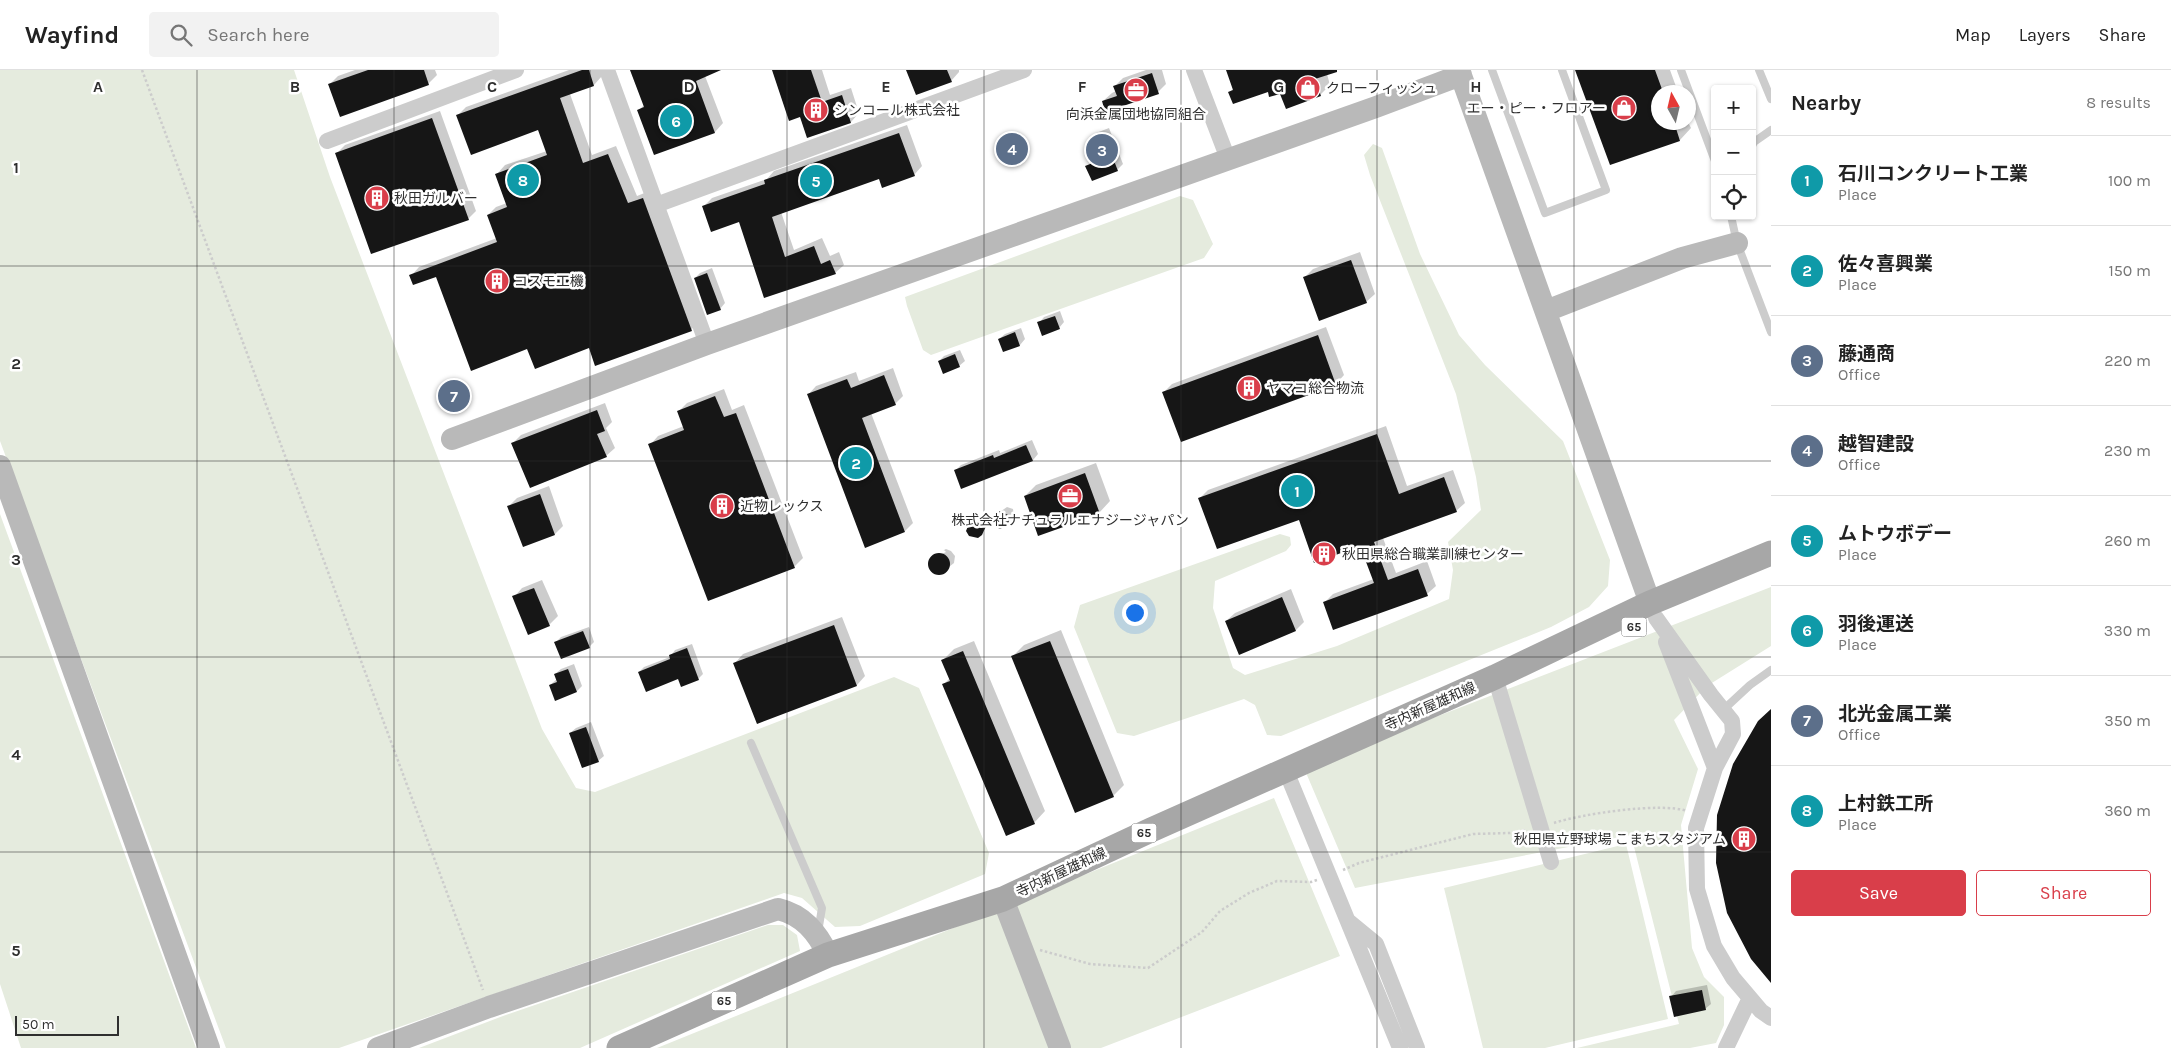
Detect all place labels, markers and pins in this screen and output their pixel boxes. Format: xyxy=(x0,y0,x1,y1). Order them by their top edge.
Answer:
shop icon: クローフィッシュ xyxy=(1295,75,1321,101)
office icon: 向浜金属団地協同組合 xyxy=(1123,77,1149,103)
place label: クローフィッシュ xyxy=(1326,80,1437,97)
shop icon: エー・ピー・フロアー xyxy=(1611,95,1637,121)
building icon: シンコール株式会社 xyxy=(803,97,829,123)
place label: エー・ピー・フロアー xyxy=(1467,100,1606,117)
pin: 6 xyxy=(660,102,692,140)
place label: シンコール株式会社 xyxy=(834,102,960,119)
place label: 向浜金属団地協同組合 xyxy=(1066,106,1206,123)
pin: 4 xyxy=(996,130,1028,168)
pin: 3 xyxy=(1086,131,1118,169)
pin: 8 xyxy=(507,161,539,199)
pin: 5 xyxy=(800,162,832,200)
building icon: 秋田ガルバー xyxy=(364,185,390,211)
place label: 秋田ガルバー xyxy=(394,190,478,207)
building icon: コスモ工機 xyxy=(484,268,510,294)
place label: コスモ工機 xyxy=(514,273,584,290)
building icon: ヤマコ総合物流 xyxy=(1236,375,1262,401)
pin: 7 xyxy=(438,377,470,415)
place label: ヤマコ総合物流 xyxy=(1266,380,1364,397)
pin: 2 xyxy=(840,444,872,482)
pin: 1 xyxy=(1281,472,1313,510)
office icon: 株式会社ナチュラルエナジージャパン xyxy=(1057,483,1083,509)
building icon: 近物レックス xyxy=(709,493,735,519)
place label: 近物レックス xyxy=(740,498,824,515)
place label: 株式会社ナチュラルエナジージャパン xyxy=(951,512,1189,529)
building icon: 秋田県総合職業訓練センター xyxy=(1311,541,1337,567)
place label: 秋田県総合職業訓練センター xyxy=(1342,546,1524,563)
building icon: 秋田県立野球場 こまちスタジアム xyxy=(1731,826,1757,852)
place label: 秋田県立野球場 こまちスタジアム xyxy=(1514,831,1726,848)

